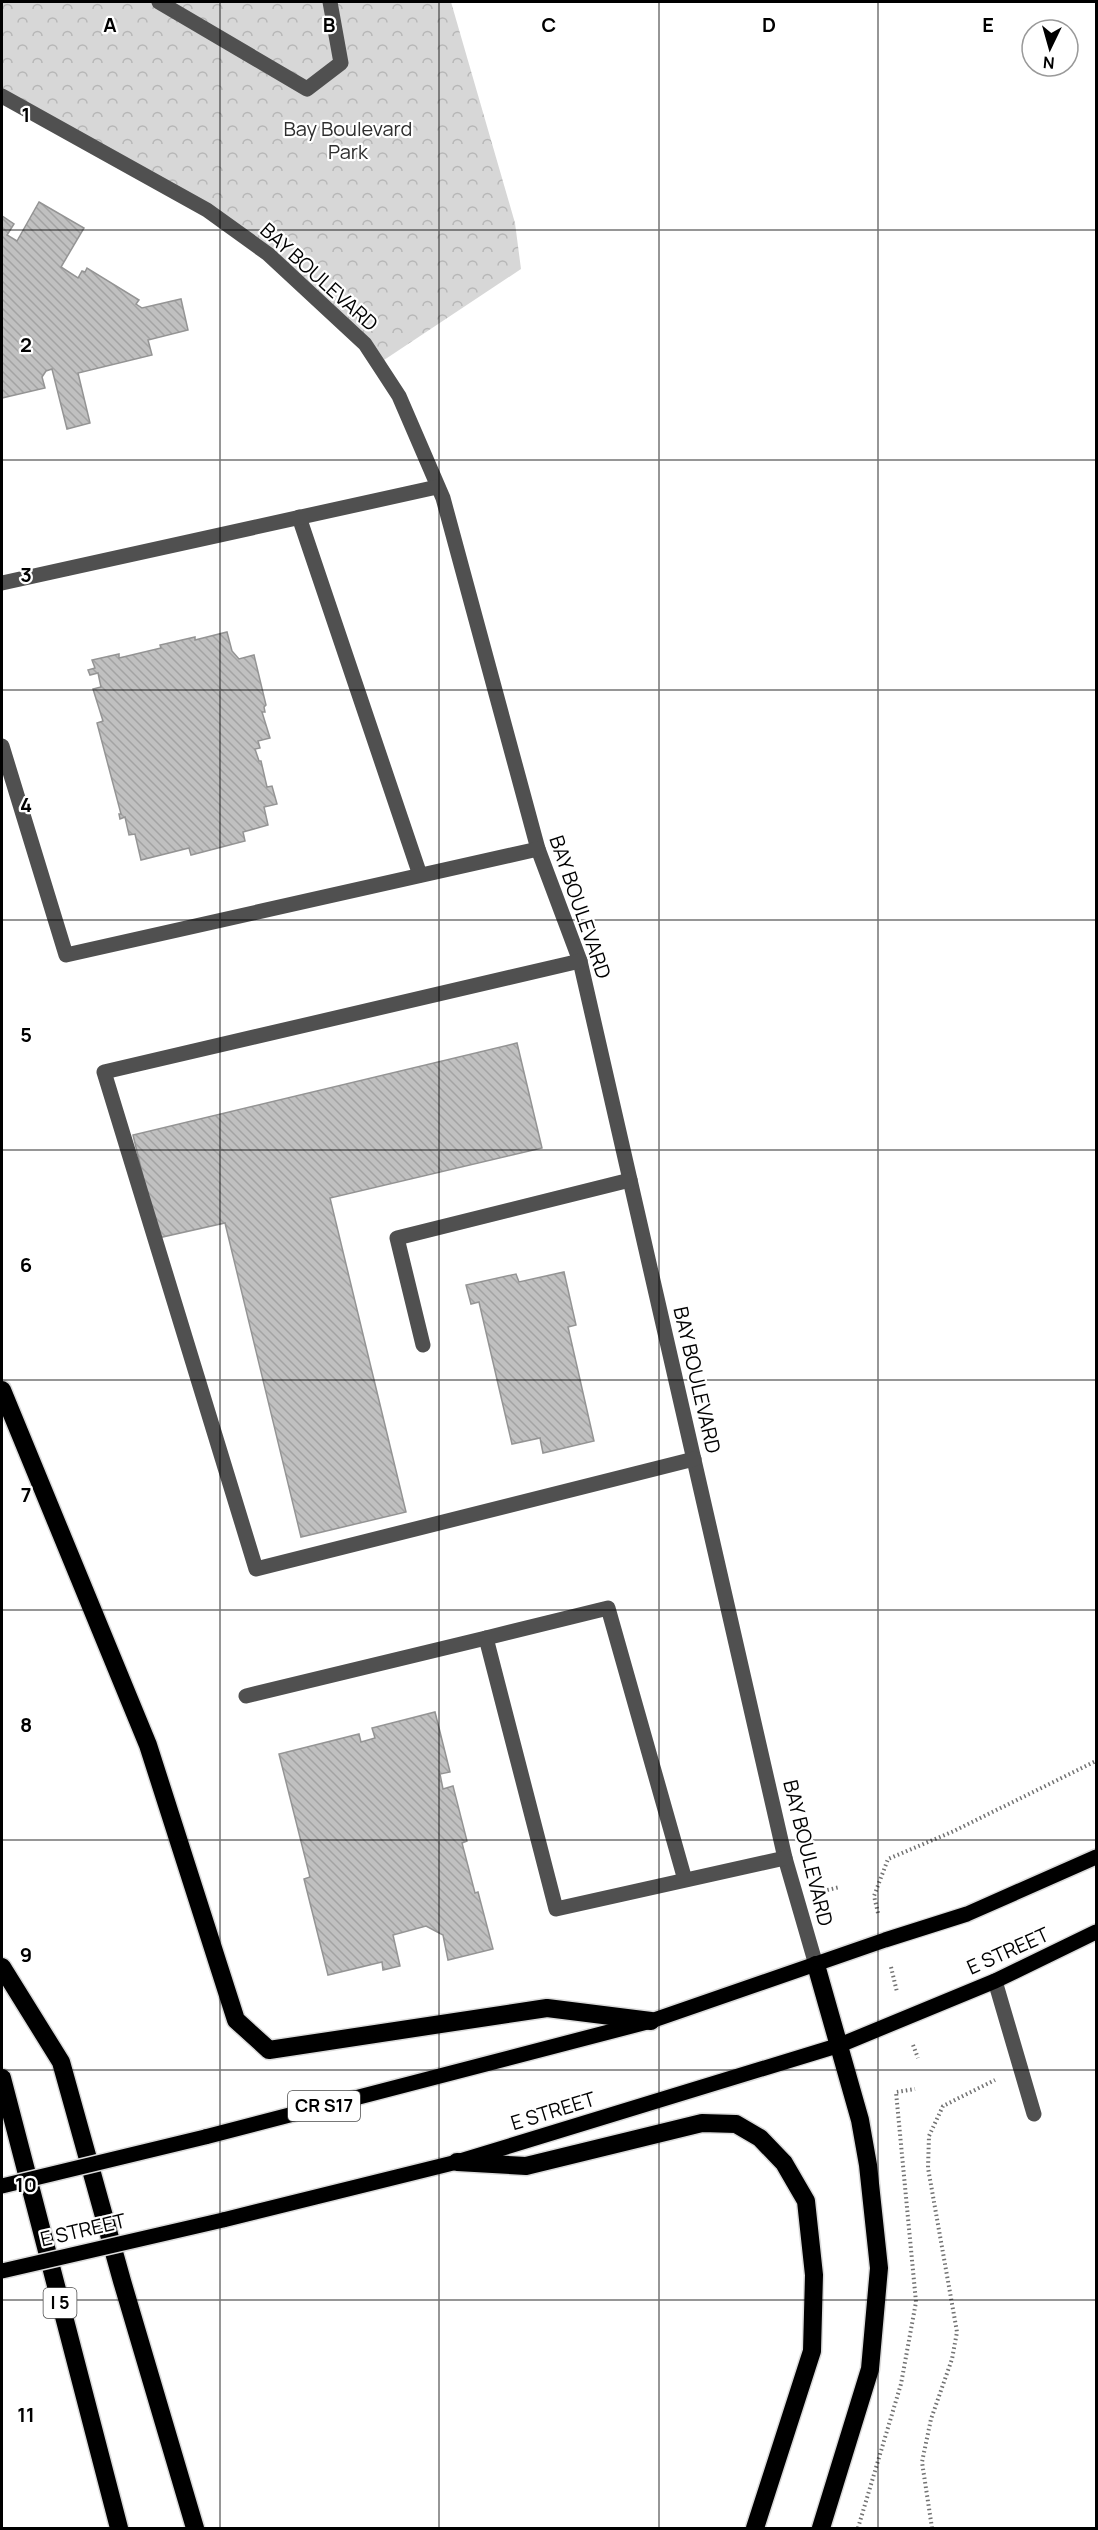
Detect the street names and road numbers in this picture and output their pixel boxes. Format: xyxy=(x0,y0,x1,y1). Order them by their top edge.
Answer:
street label: BAY BOULEVARD xyxy=(255,216,384,337)
street label: BAY BOULEVARD xyxy=(543,832,618,982)
street label: BAY BOULEVARD xyxy=(667,1304,727,1456)
street label: BAY BOULEVARD xyxy=(777,1777,840,1929)
street label: E STREET xyxy=(963,1920,1053,1981)
street label: E STREET xyxy=(507,2085,598,2136)
road number: CR S17 xyxy=(288,2091,360,2121)
street label: E STREET xyxy=(37,2207,128,2252)
road number: I 5 xyxy=(44,2288,76,2318)

